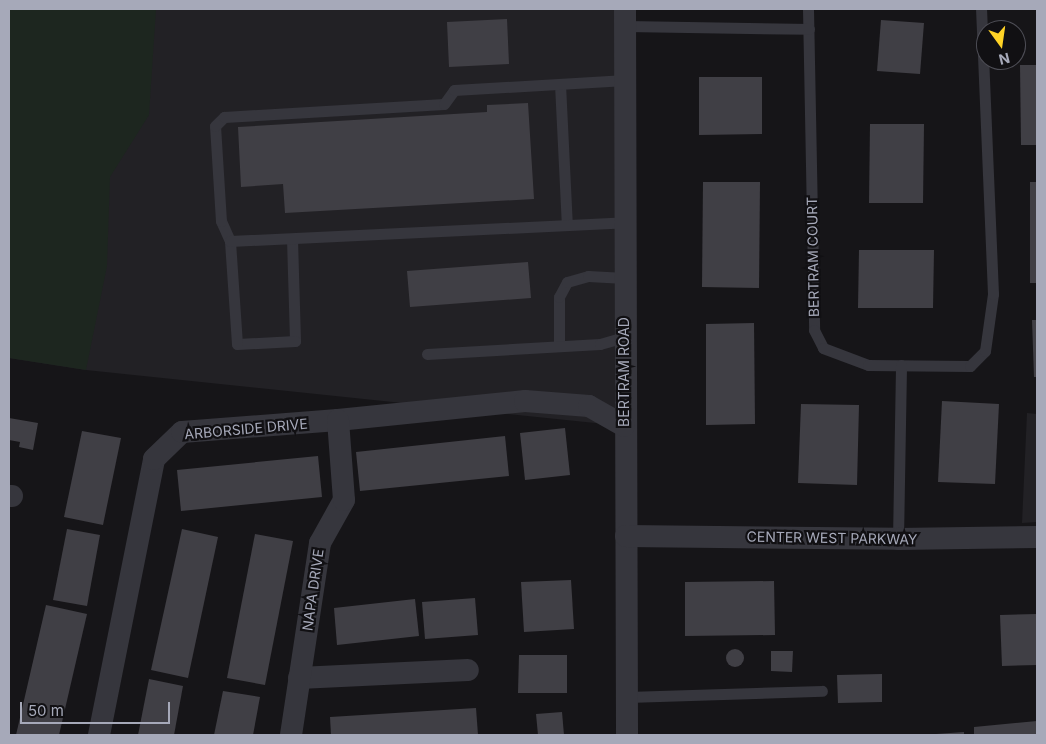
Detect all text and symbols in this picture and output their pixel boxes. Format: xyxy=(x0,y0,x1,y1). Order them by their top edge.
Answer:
north arrow xyxy=(976,20,1026,70)
text: N xyxy=(997,50,1012,69)
street label: BERTRAM COURT xyxy=(804,197,822,317)
street label: BERTRAM ROAD xyxy=(616,317,632,427)
street label: ARBORSIDE DRIVE xyxy=(184,415,308,443)
street label: CENTER WEST PARKWAY xyxy=(746,528,918,548)
street label: NAPA DRIVE xyxy=(299,548,327,632)
scale bar xyxy=(22,692,172,724)
text: 50 m xyxy=(28,701,64,720)

